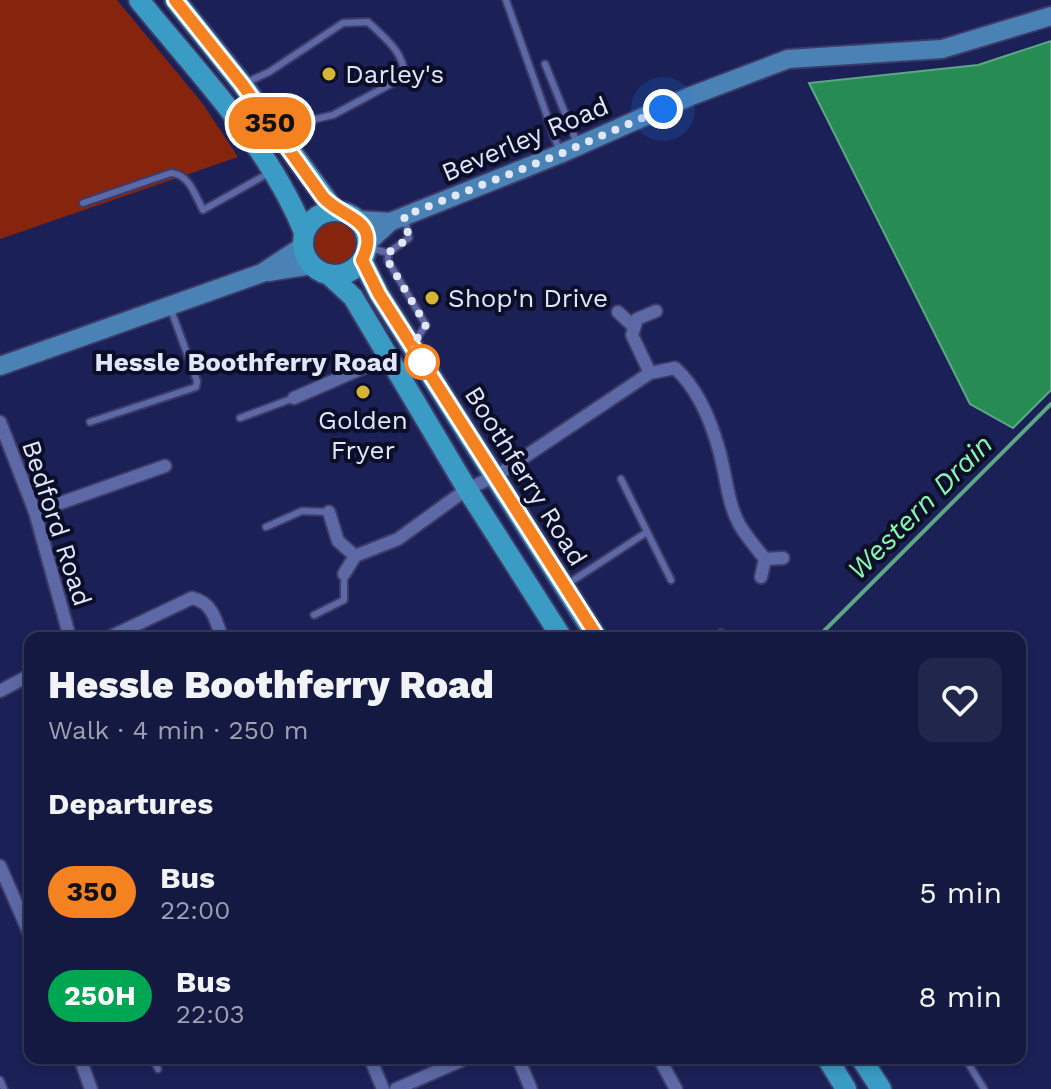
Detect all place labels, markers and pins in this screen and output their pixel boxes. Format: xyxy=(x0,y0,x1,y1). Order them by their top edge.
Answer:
place label: Darley's xyxy=(345,59,444,89)
marker: Darley's xyxy=(320,65,338,83)
place label: Shop'n Drive xyxy=(448,283,608,313)
marker: Shop'n Drive xyxy=(423,289,441,307)
marker: Hessle Boothferry Road xyxy=(405,345,439,379)
place label: Hessle Boothferry Road xyxy=(94,347,398,377)
marker: Golden Fryer xyxy=(354,383,372,401)
place label: Golden Fryer xyxy=(318,405,408,465)

